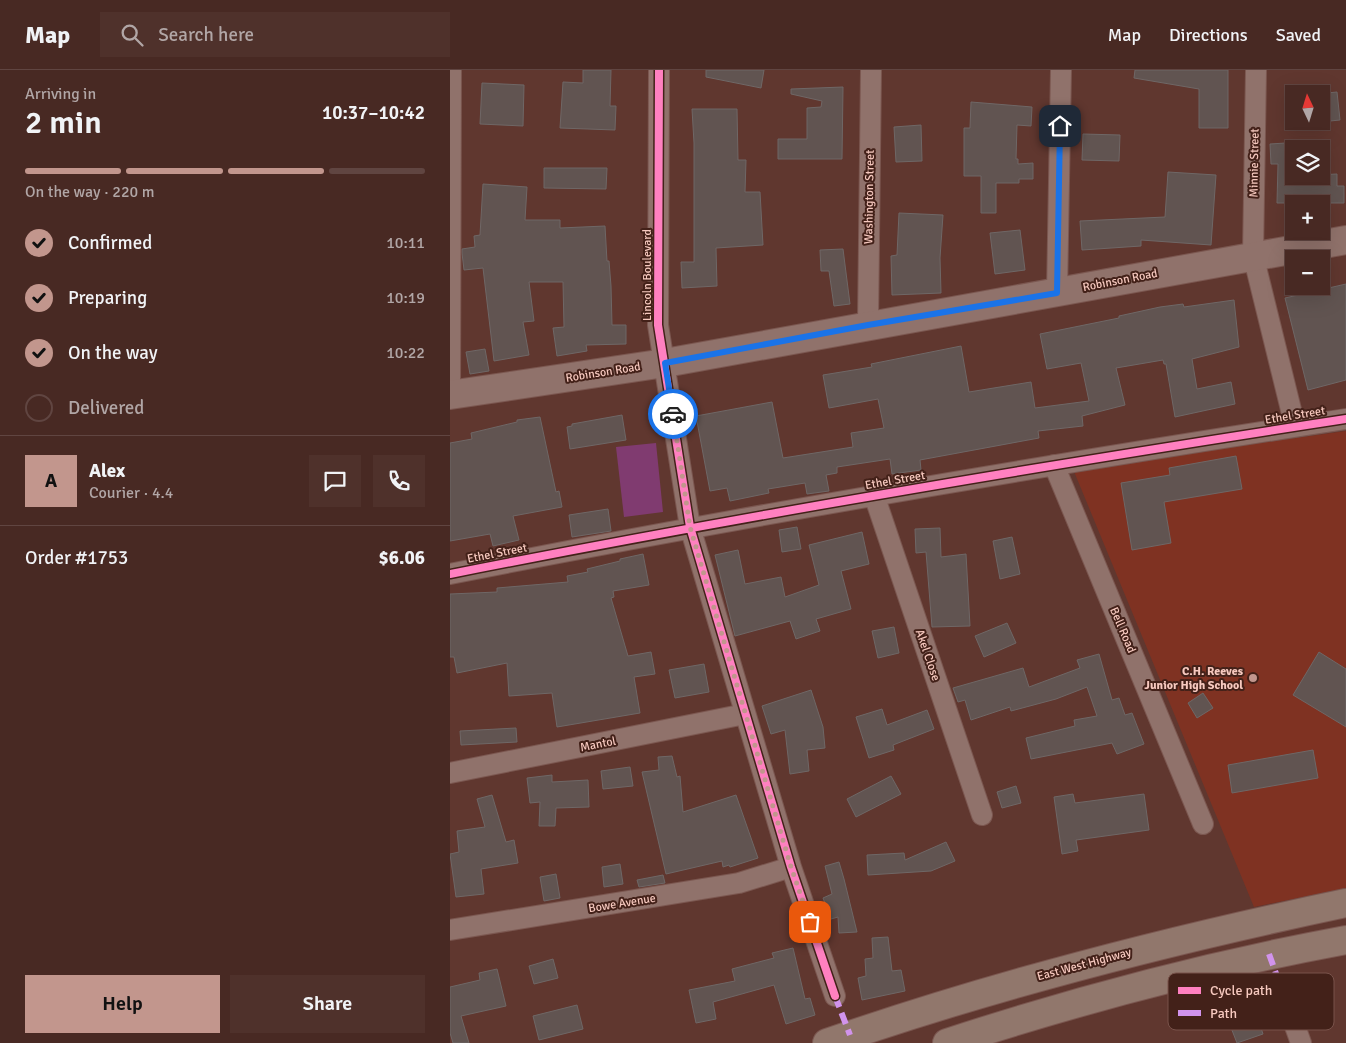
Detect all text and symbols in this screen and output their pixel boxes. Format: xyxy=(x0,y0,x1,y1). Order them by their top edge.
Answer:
search box xyxy=(100,12,450,57)
text: Map xyxy=(25,20,70,50)
icon: search xyxy=(118,21,146,49)
text: Search here xyxy=(158,23,254,47)
text: Map xyxy=(1108,24,1141,46)
text: Directions xyxy=(1169,24,1248,46)
text: Saved xyxy=(1276,24,1321,46)
text: Arriving in xyxy=(25,84,96,104)
north arrow xyxy=(1285,85,1330,130)
map controls xyxy=(1285,85,1330,295)
text: 10:37–10:42 xyxy=(322,101,425,125)
text: 2 min xyxy=(25,103,102,142)
pin xyxy=(1039,105,1081,147)
icon: home xyxy=(1046,112,1074,140)
street label: Minnie Street xyxy=(1246,128,1263,198)
button: layers xyxy=(1285,140,1330,185)
street label: Washington Street xyxy=(861,150,878,244)
text: On the way · 220 m xyxy=(25,182,155,202)
button: + xyxy=(1285,195,1330,240)
icon: check xyxy=(25,229,53,257)
street label: Lincoln Boulevard xyxy=(640,229,655,321)
text: Confirmed xyxy=(68,231,152,255)
text: 10:11 xyxy=(386,233,425,253)
button: − xyxy=(1285,250,1330,295)
street label: Robinson Road xyxy=(1081,266,1159,295)
icon: check xyxy=(25,284,53,312)
text: Preparing xyxy=(68,286,147,310)
text: 10:19 xyxy=(386,288,425,308)
icon: check xyxy=(25,339,53,367)
text: On the way xyxy=(68,341,158,365)
text: 10:22 xyxy=(386,343,425,363)
street label: Robinson Road xyxy=(564,359,642,386)
courier xyxy=(648,389,698,439)
text: Delivered xyxy=(68,396,144,420)
icon: car xyxy=(659,400,687,428)
street label: Ethel Street xyxy=(1264,403,1326,428)
button: chat xyxy=(309,455,361,507)
button: phone xyxy=(373,455,425,507)
text: Alex xyxy=(89,459,125,483)
street label: Ethel Street xyxy=(864,468,926,493)
text: A xyxy=(45,469,57,493)
text: Courier · 4.4 xyxy=(89,483,173,503)
street label: Ethel Street xyxy=(466,540,528,567)
text: Order #1753 xyxy=(25,546,128,570)
text: $6.06 xyxy=(379,546,425,570)
street label: Bell Road xyxy=(1106,605,1139,655)
street label: Akel Close xyxy=(912,627,943,683)
place label: C.H. Reeves Junior High School xyxy=(1144,664,1244,693)
marker: C.H. Reeves Junior High School xyxy=(1247,672,1259,684)
street label: Mantol xyxy=(579,734,618,755)
street label: Bowe Avenue xyxy=(587,891,657,916)
pin xyxy=(789,901,831,943)
icon: bag xyxy=(796,908,824,936)
street label: East West Highway xyxy=(1035,945,1133,984)
legend xyxy=(1168,973,1334,1030)
button: Help xyxy=(25,975,220,1033)
button: Share xyxy=(230,975,425,1033)
text: Cycle path xyxy=(1210,982,1272,999)
text: Path xyxy=(1210,1005,1237,1022)

